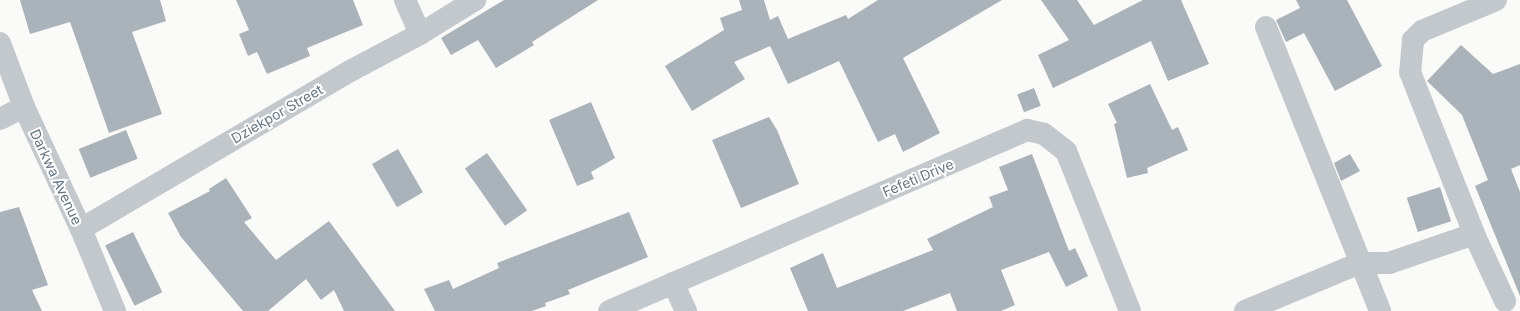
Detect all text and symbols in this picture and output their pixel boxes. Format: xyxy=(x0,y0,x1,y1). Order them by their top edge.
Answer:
street label: Dziekpor Street xyxy=(228,81,326,147)
street label: Darkwa Avenue xyxy=(27,127,85,227)
street label: Fefeti Drive xyxy=(880,156,956,200)

